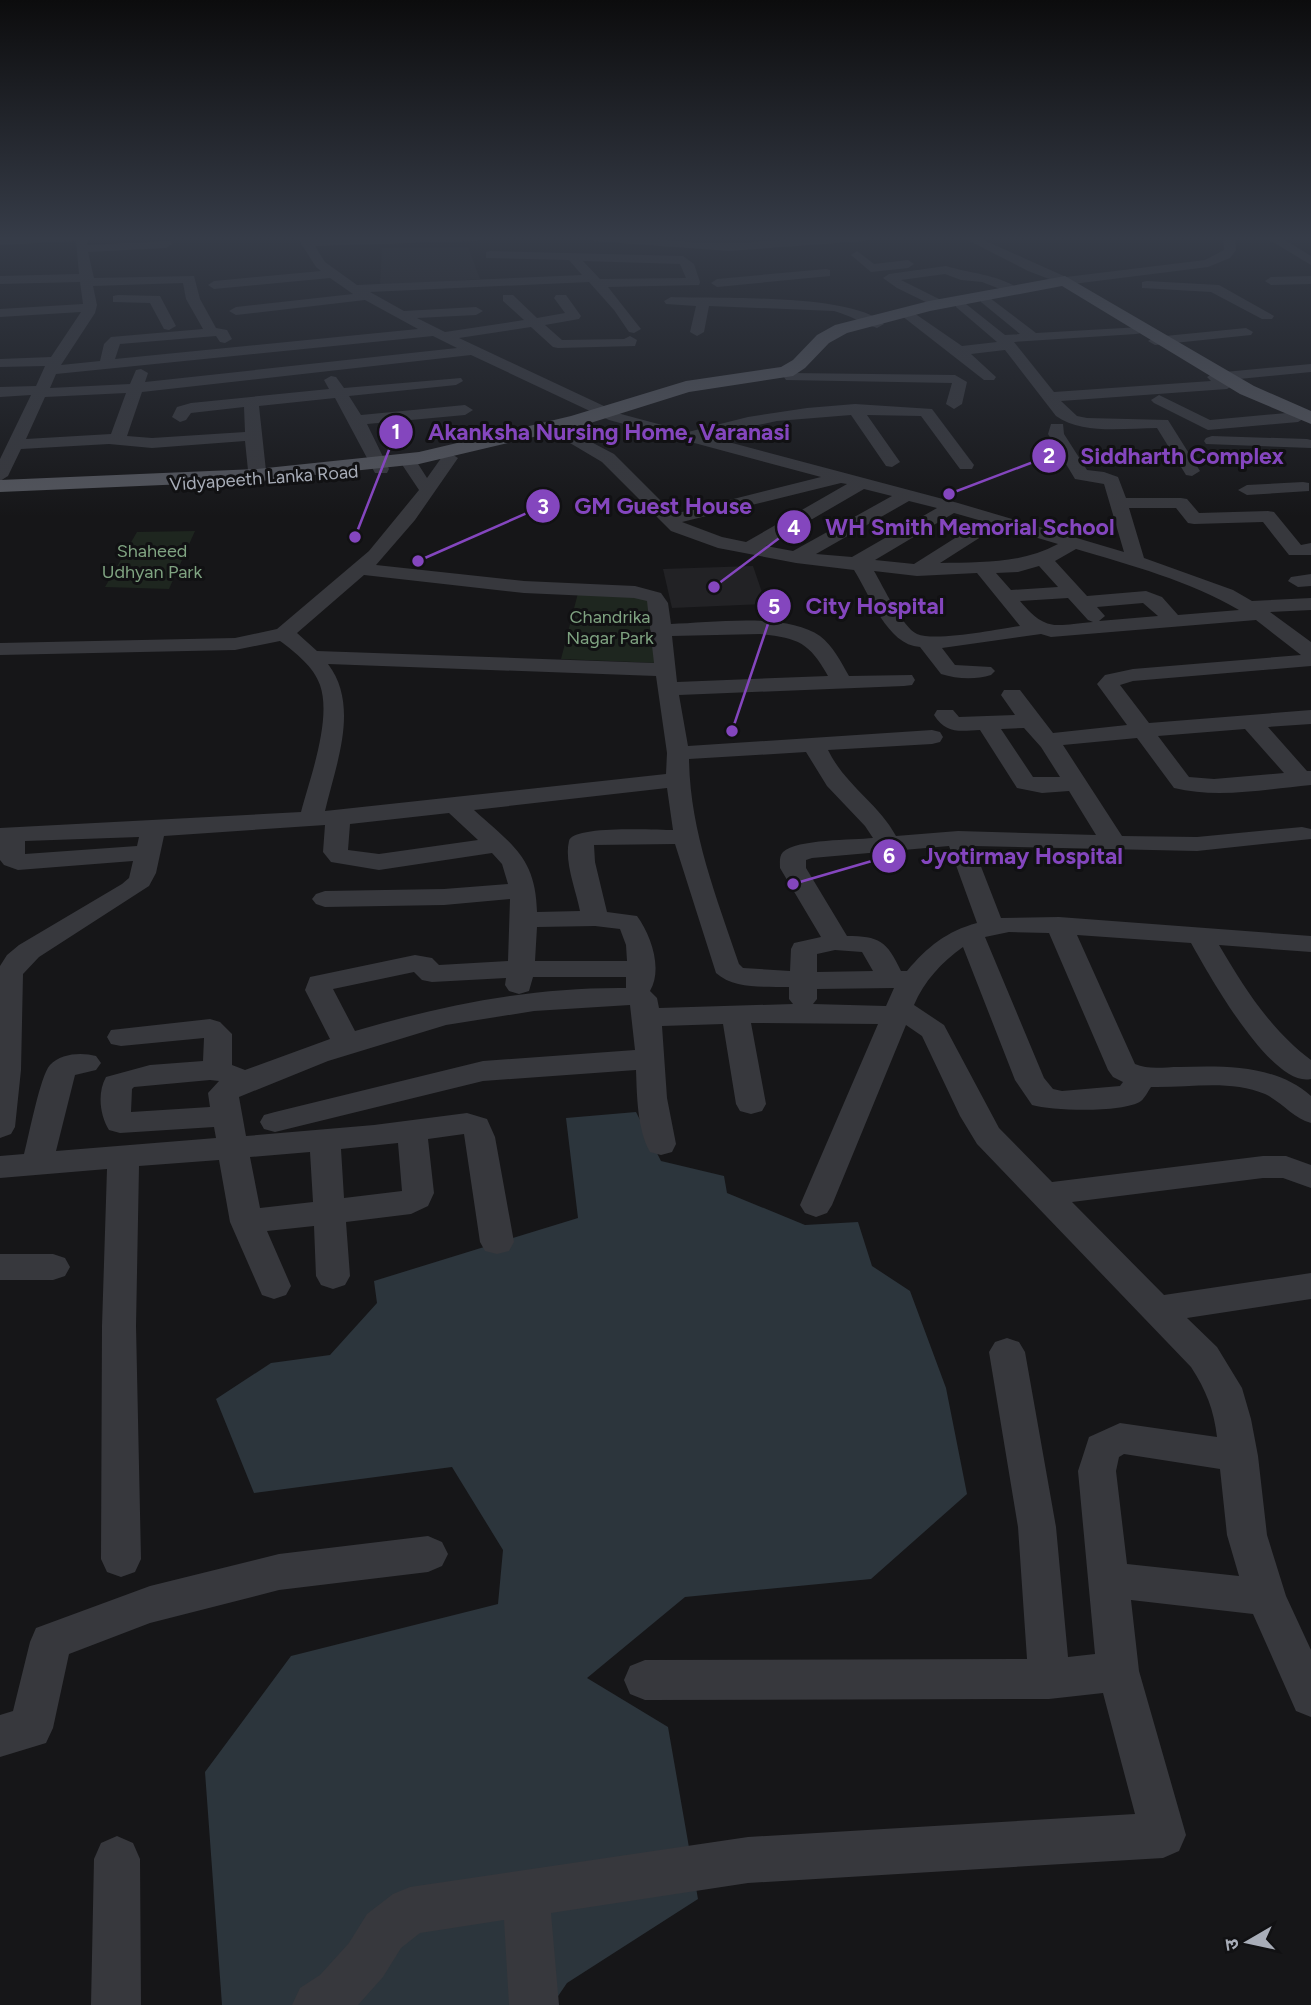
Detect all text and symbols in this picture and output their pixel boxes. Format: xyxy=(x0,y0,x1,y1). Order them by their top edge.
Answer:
callout: Akanksha Nursing Home, Varanasi xyxy=(379,410,804,454)
text: Akanksha Nursing Home, Varanasi xyxy=(428,418,790,446)
text: 1 xyxy=(392,419,400,444)
callout: Siddharth Complex xyxy=(1031,434,1298,478)
text: Siddharth Complex xyxy=(1080,442,1284,470)
text: 2 xyxy=(1043,443,1055,468)
street label: Vidyapeeth Lanka Road xyxy=(169,460,359,496)
callout: GM Guest House xyxy=(525,484,766,528)
text: GM Guest House xyxy=(574,492,752,520)
text: 3 xyxy=(537,494,549,519)
callout: WH Smith Memorial School xyxy=(777,505,1129,549)
text: WH Smith Memorial School xyxy=(825,513,1115,541)
text: 4 xyxy=(787,515,801,540)
park label: Shaheed Udhyan Park xyxy=(102,540,202,583)
callout: City Hospital xyxy=(756,584,958,628)
text: City Hospital xyxy=(806,592,944,620)
text: 5 xyxy=(768,594,780,619)
park label: Chandrika Nagar Park xyxy=(566,606,654,649)
callout: Jyotirmay Hospital xyxy=(872,834,1137,878)
text: Jyotirmay Hospital xyxy=(921,842,1123,870)
text: 6 xyxy=(883,843,895,868)
north arrow xyxy=(1213,1907,1283,1977)
text: उ xyxy=(1219,1936,1244,1952)

